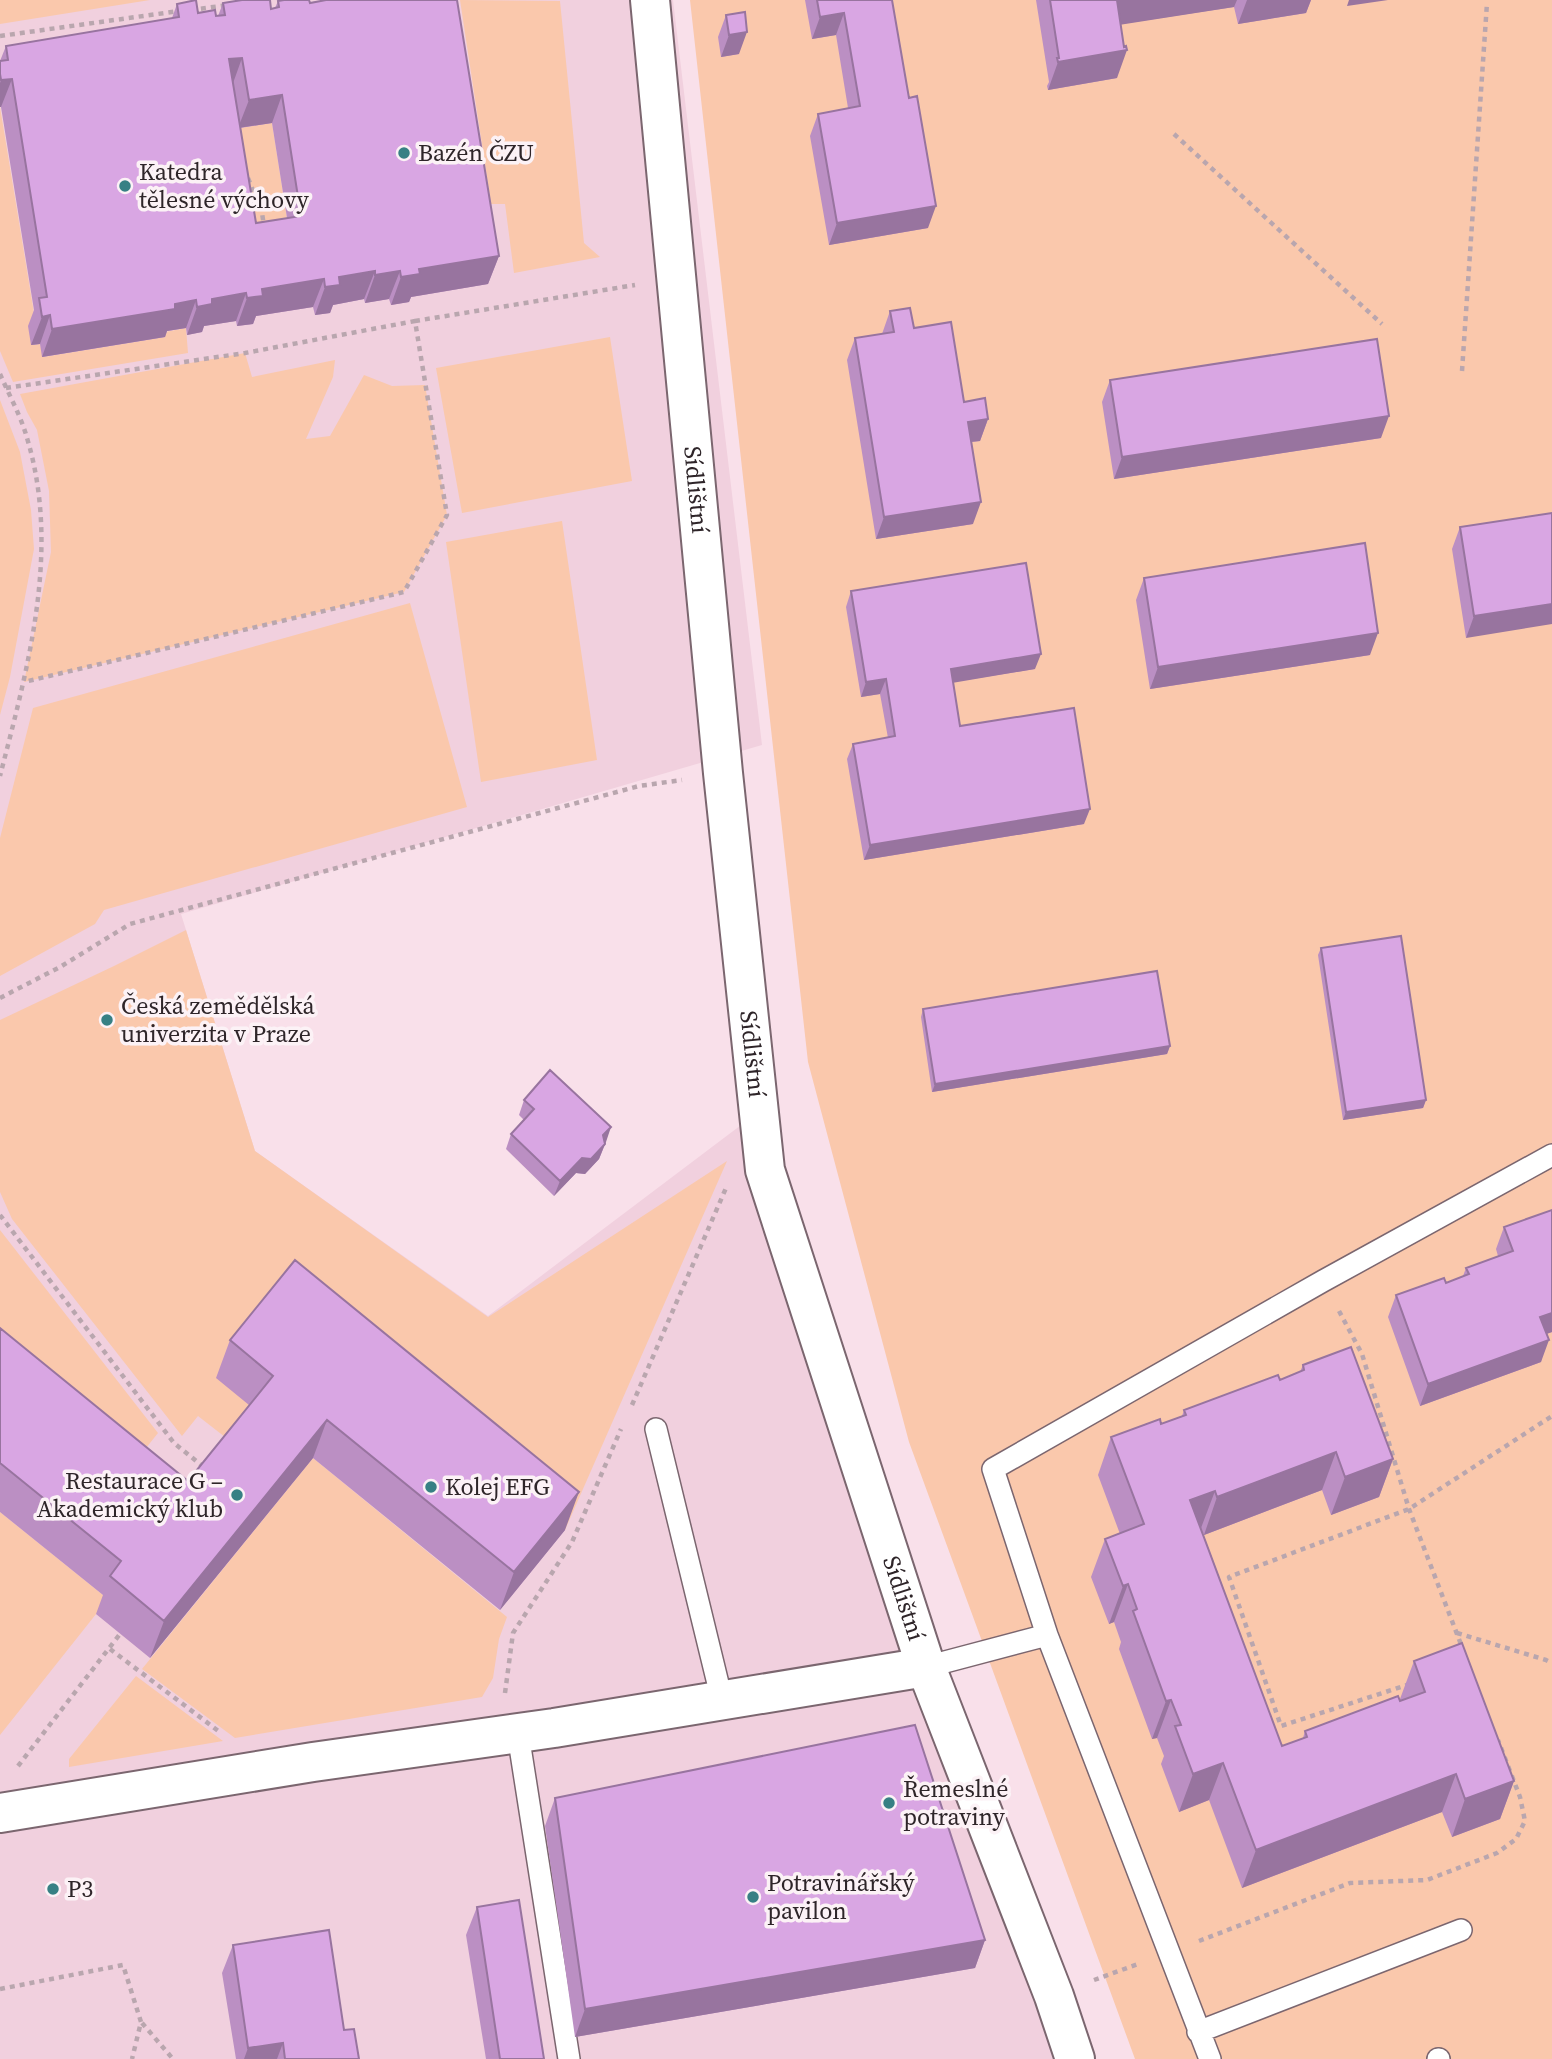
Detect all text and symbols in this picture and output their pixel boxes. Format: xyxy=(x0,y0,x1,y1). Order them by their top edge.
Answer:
place label: Bazén ČZU xyxy=(418,136,534,169)
marker: Bazén ČZU xyxy=(396,145,412,161)
place label: Katedra tělesné výchovy xyxy=(139,155,310,216)
marker: Katedra tělesné výchovy xyxy=(117,178,133,194)
street label: Sídlištní xyxy=(676,445,717,535)
place label: Česká zemědělská univerzita v Praze xyxy=(121,989,316,1050)
street label: Sídlištní xyxy=(732,1009,774,1099)
marker: Česká zemědělská univerzita v Praze xyxy=(99,1012,115,1028)
place label: Restaurace G – Akademický klub xyxy=(37,1464,223,1525)
place label: Kolej EFG xyxy=(445,1470,550,1503)
marker: Kolej EFG xyxy=(423,1479,439,1495)
marker: Restaurace G – Akademický klub xyxy=(229,1487,245,1503)
street label: Sídlištní xyxy=(875,1552,933,1645)
place label: Řemeslné potraviny xyxy=(903,1772,1009,1833)
marker: Řemeslné potraviny xyxy=(881,1795,897,1811)
place label: Potravinářský pavilon xyxy=(767,1866,915,1927)
place label: P3 xyxy=(67,1872,93,1905)
marker: P3 xyxy=(45,1881,61,1897)
marker: Potravinářský pavilon xyxy=(745,1889,761,1905)

